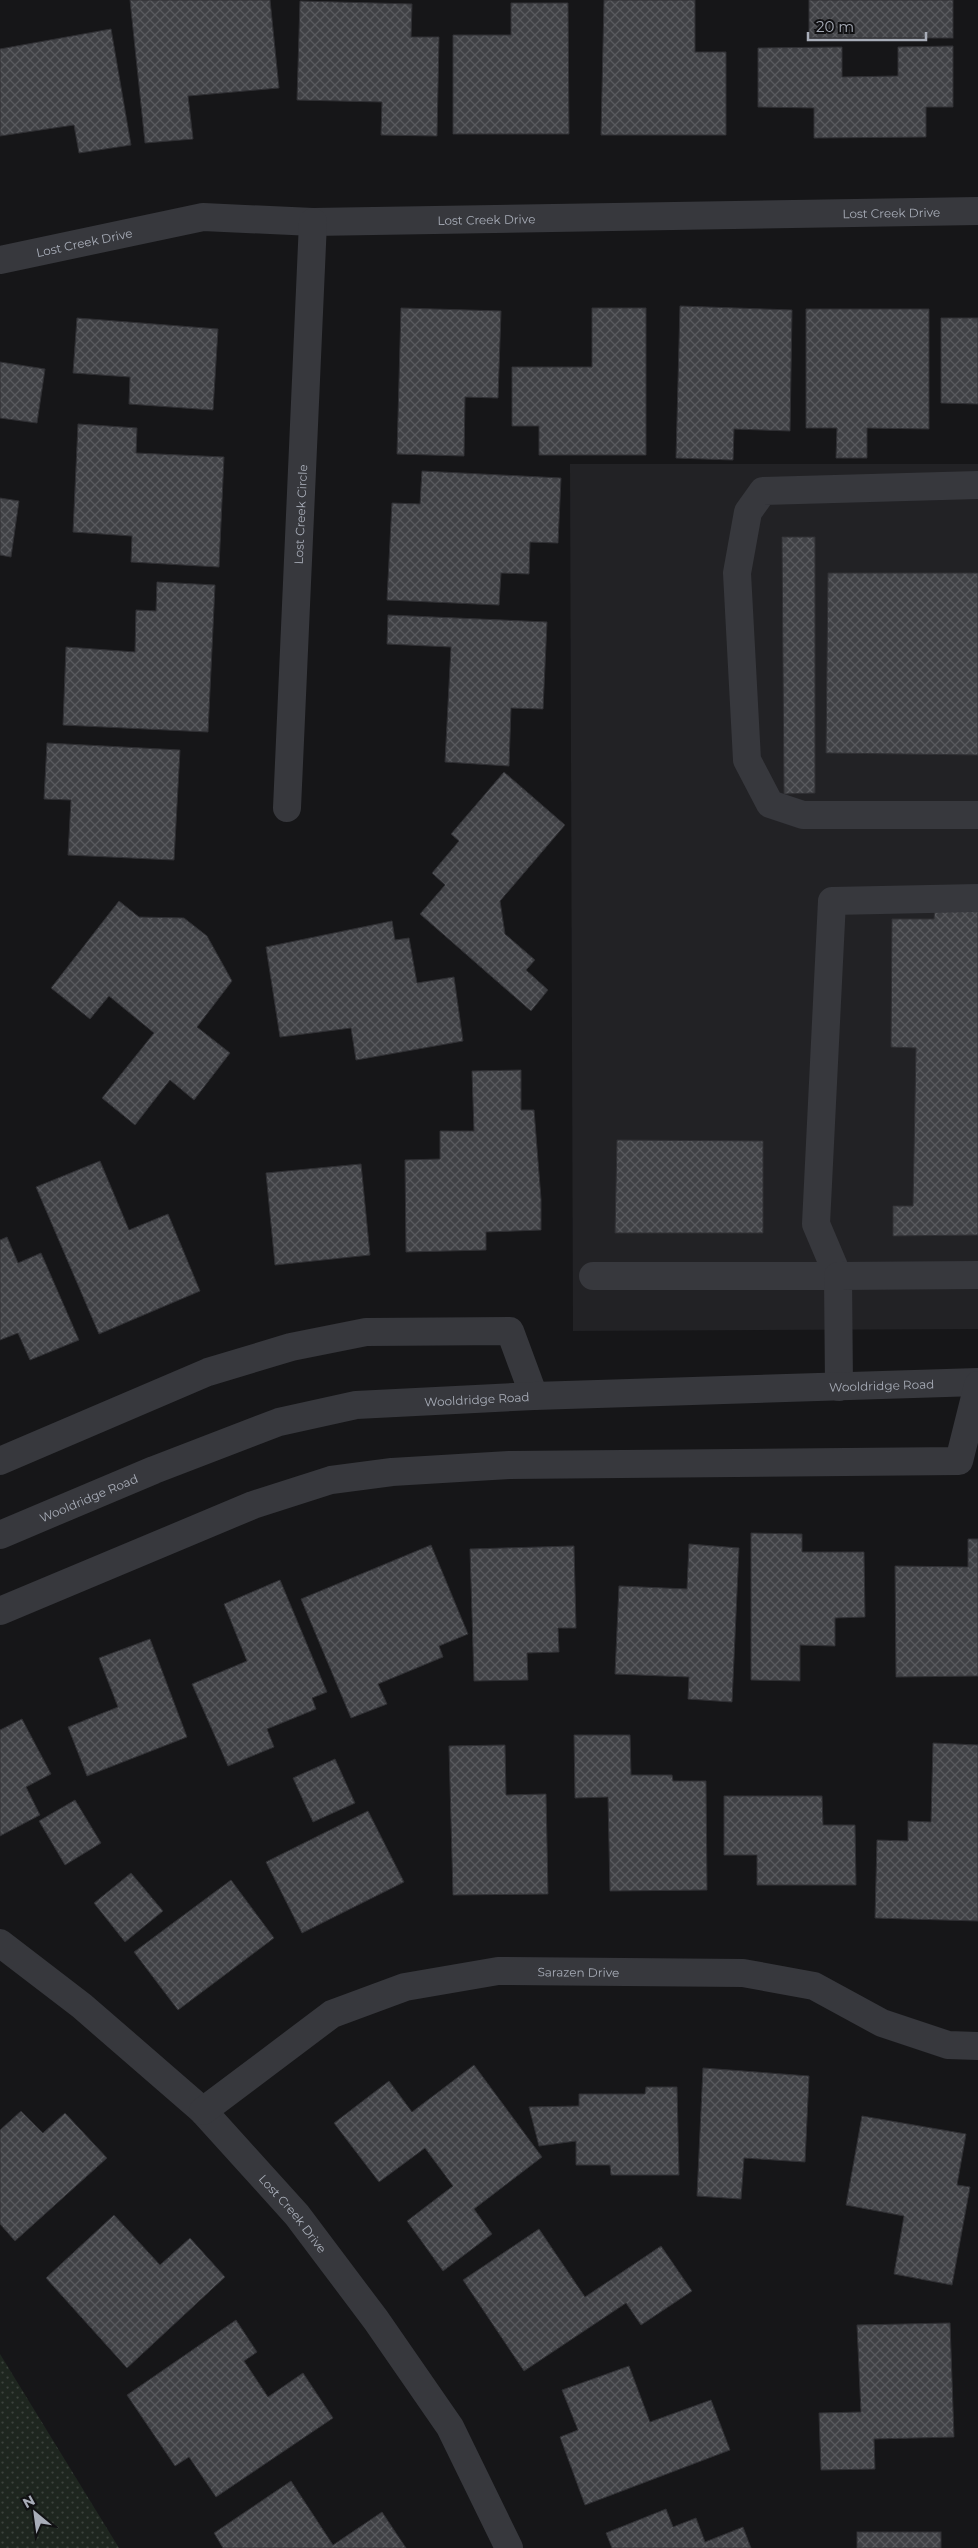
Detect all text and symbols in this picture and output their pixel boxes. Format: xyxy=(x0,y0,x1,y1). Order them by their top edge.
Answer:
scale bar xyxy=(808,10,926,42)
text: 20 m xyxy=(816,17,854,36)
street label: Lost Creek Drive xyxy=(842,204,940,221)
street label: Lost Creek Drive xyxy=(437,211,535,227)
street label: Lost Creek Drive xyxy=(35,225,134,260)
street label: Lost Creek Circle xyxy=(290,464,310,565)
street label: Wooldridge Road xyxy=(829,1376,935,1394)
street label: Wooldridge Road xyxy=(424,1389,530,1409)
street label: Wooldridge Road xyxy=(37,1470,140,1525)
street label: Sarazen Drive xyxy=(537,1964,619,1979)
street label: Lost Creek Drive xyxy=(256,2171,330,2256)
north arrow xyxy=(10,2488,60,2538)
text: N xyxy=(19,2491,38,2512)

